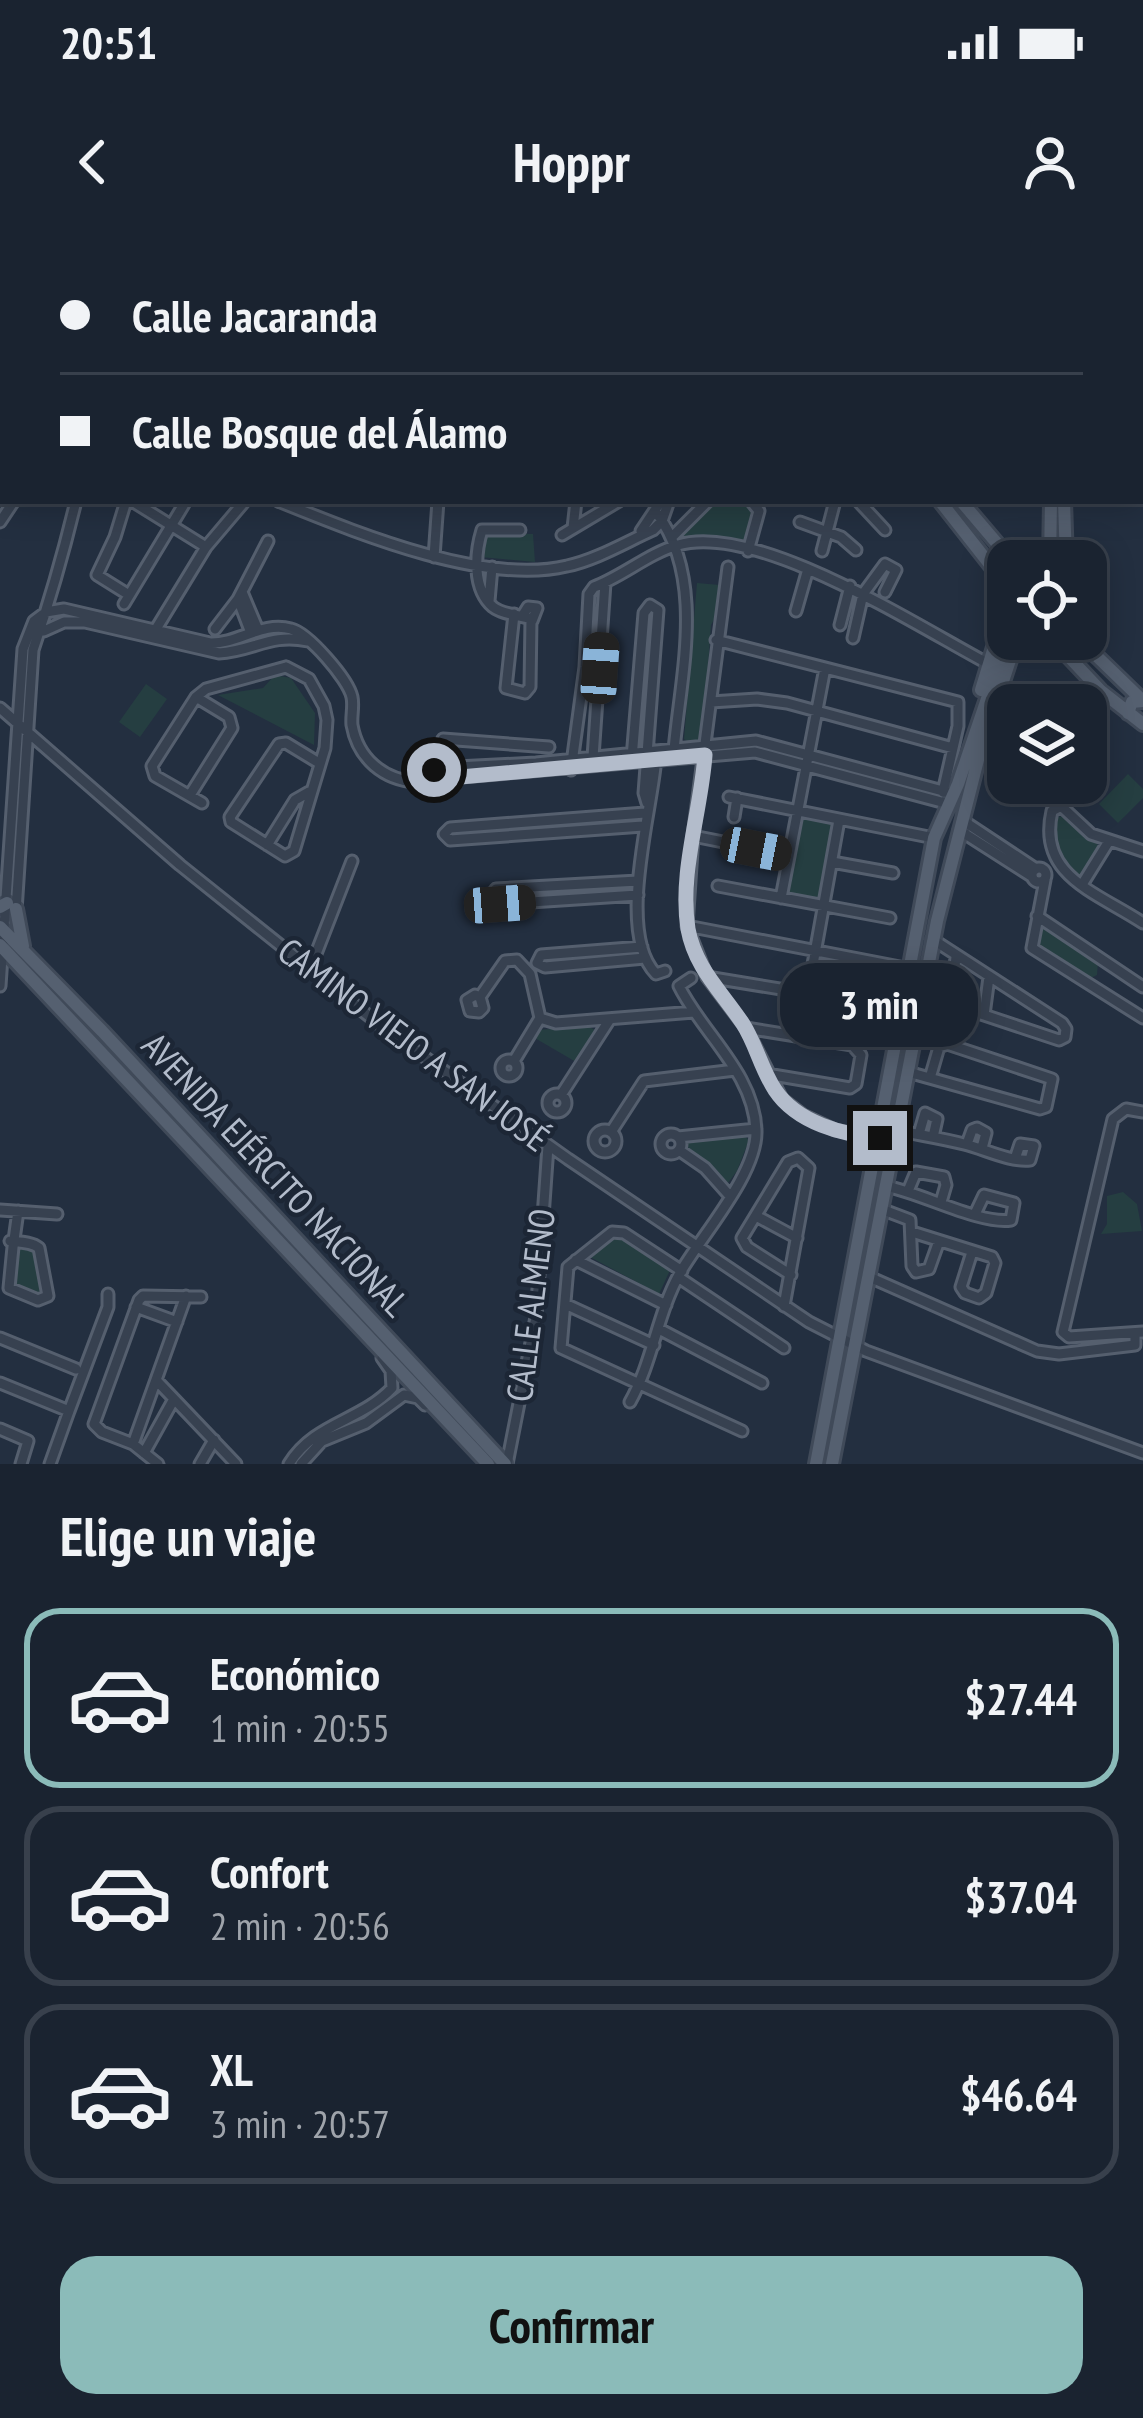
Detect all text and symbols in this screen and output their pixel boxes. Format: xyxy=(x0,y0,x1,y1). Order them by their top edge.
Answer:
text: 20:51 xyxy=(60,13,157,71)
text: Hoppr xyxy=(513,127,630,197)
icon: back xyxy=(60,129,126,195)
icon: person xyxy=(1017,129,1083,195)
text: Calle Jacaranda xyxy=(132,286,378,344)
text: Calle Bosque del Álamo xyxy=(132,402,507,460)
map controls xyxy=(987,540,1107,804)
button: locate xyxy=(987,540,1107,660)
car xyxy=(580,631,620,705)
button: layers xyxy=(987,684,1107,804)
route start xyxy=(407,743,461,797)
car xyxy=(717,824,795,874)
car xyxy=(463,884,537,924)
street label: CAMINO VIEJO A SAN JOSÉ xyxy=(269,927,559,1161)
callout: 3 min xyxy=(781,964,979,1048)
text: 3 min xyxy=(840,979,918,1030)
street label: AVENIDA EJÉRCITO NACIONAL xyxy=(132,1022,420,1326)
route end xyxy=(853,1111,907,1165)
street label: CALLE ALMENO xyxy=(495,1206,565,1404)
text: Elige un viaje xyxy=(60,1501,316,1571)
icon: car xyxy=(66,1644,174,1752)
text: Económico xyxy=(210,1644,380,1702)
text: $27.44 xyxy=(964,1669,1077,1727)
text: 1 min · 20:55 xyxy=(210,1702,390,1753)
icon: car xyxy=(66,1842,174,1950)
text: Confort xyxy=(210,1842,329,1900)
text: $37.04 xyxy=(964,1867,1077,1925)
text: 2 min · 20:56 xyxy=(210,1900,390,1951)
icon: car xyxy=(66,2040,174,2148)
text: XL xyxy=(210,2040,253,2098)
text: $46.64 xyxy=(960,2065,1077,2123)
text: 3 min · 20:57 xyxy=(210,2098,390,2149)
button: Confirmar xyxy=(60,2256,1083,2394)

